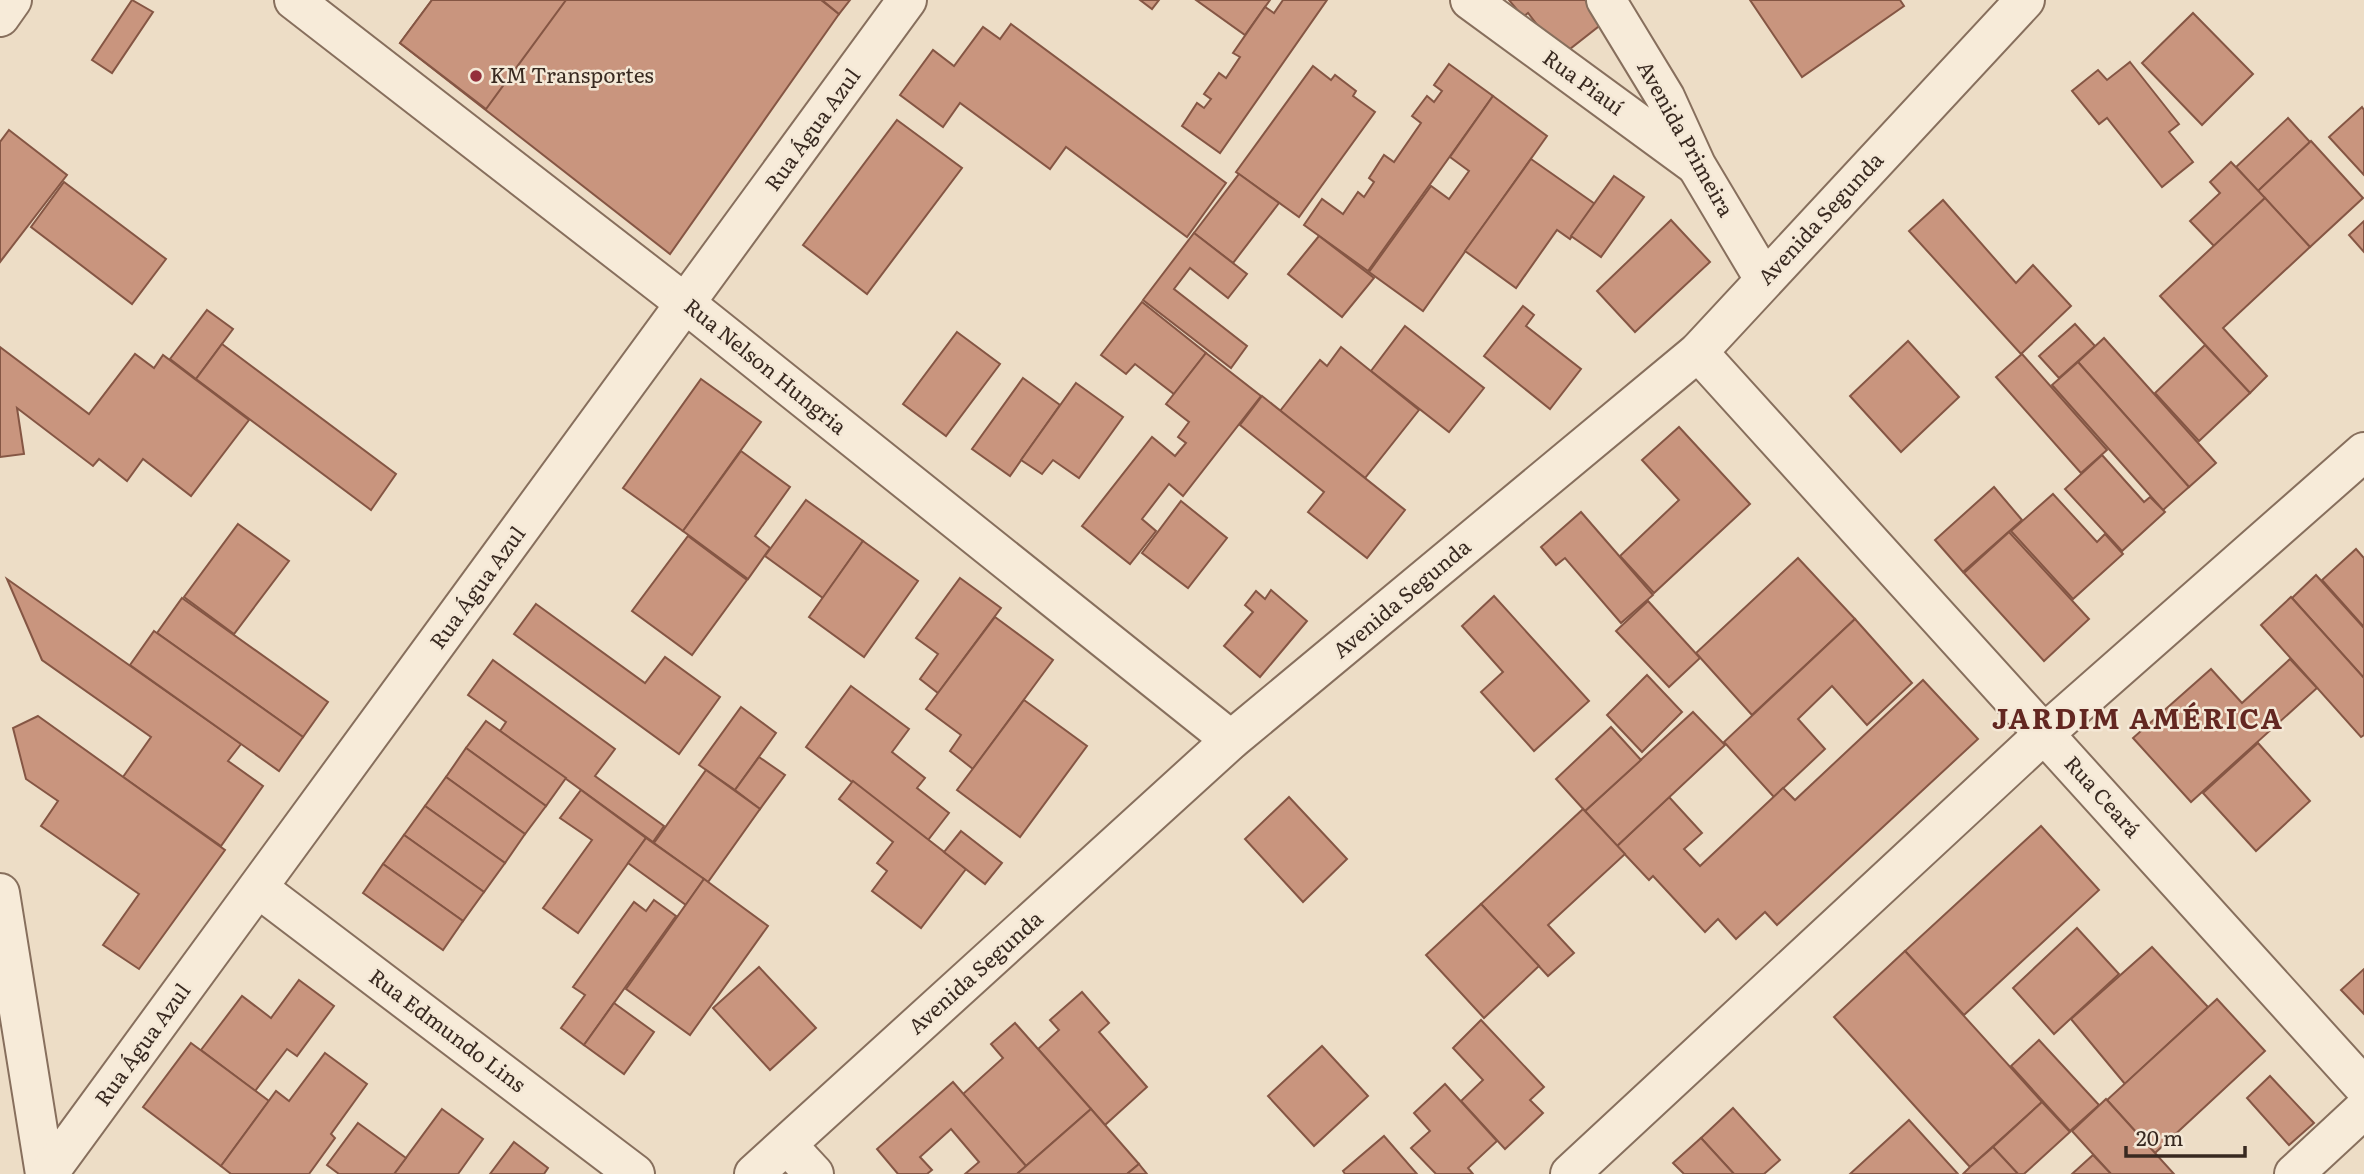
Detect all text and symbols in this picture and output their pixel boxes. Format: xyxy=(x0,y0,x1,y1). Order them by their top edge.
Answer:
street label: Rua Piauí xyxy=(1537,41,1632,121)
street label: Avenida Primeira xyxy=(1631,54,1743,222)
place label: KM Transportes xyxy=(490,58,654,89)
street label: Rua Água Azul xyxy=(756,61,866,196)
marker: KM Transportes xyxy=(468,68,484,84)
street label: Avenida Segunda xyxy=(1749,143,1890,291)
street label: Rua Nelson Hungria xyxy=(679,290,855,441)
street label: Rua Água Azul xyxy=(421,519,531,654)
street label: Avenida Segunda xyxy=(1325,530,1477,664)
district label: JARDIM AMÉRICA xyxy=(1992,696,2284,738)
street label: Rua Ceará xyxy=(2059,747,2150,844)
street label: Avenida Segunda xyxy=(900,902,1049,1040)
street label: Rua Edmundo Lins xyxy=(364,960,533,1098)
street label: Rua Água Azul xyxy=(86,976,196,1111)
scale bar xyxy=(2126,1114,2245,1158)
text: 20 m xyxy=(2136,1121,2183,1152)

